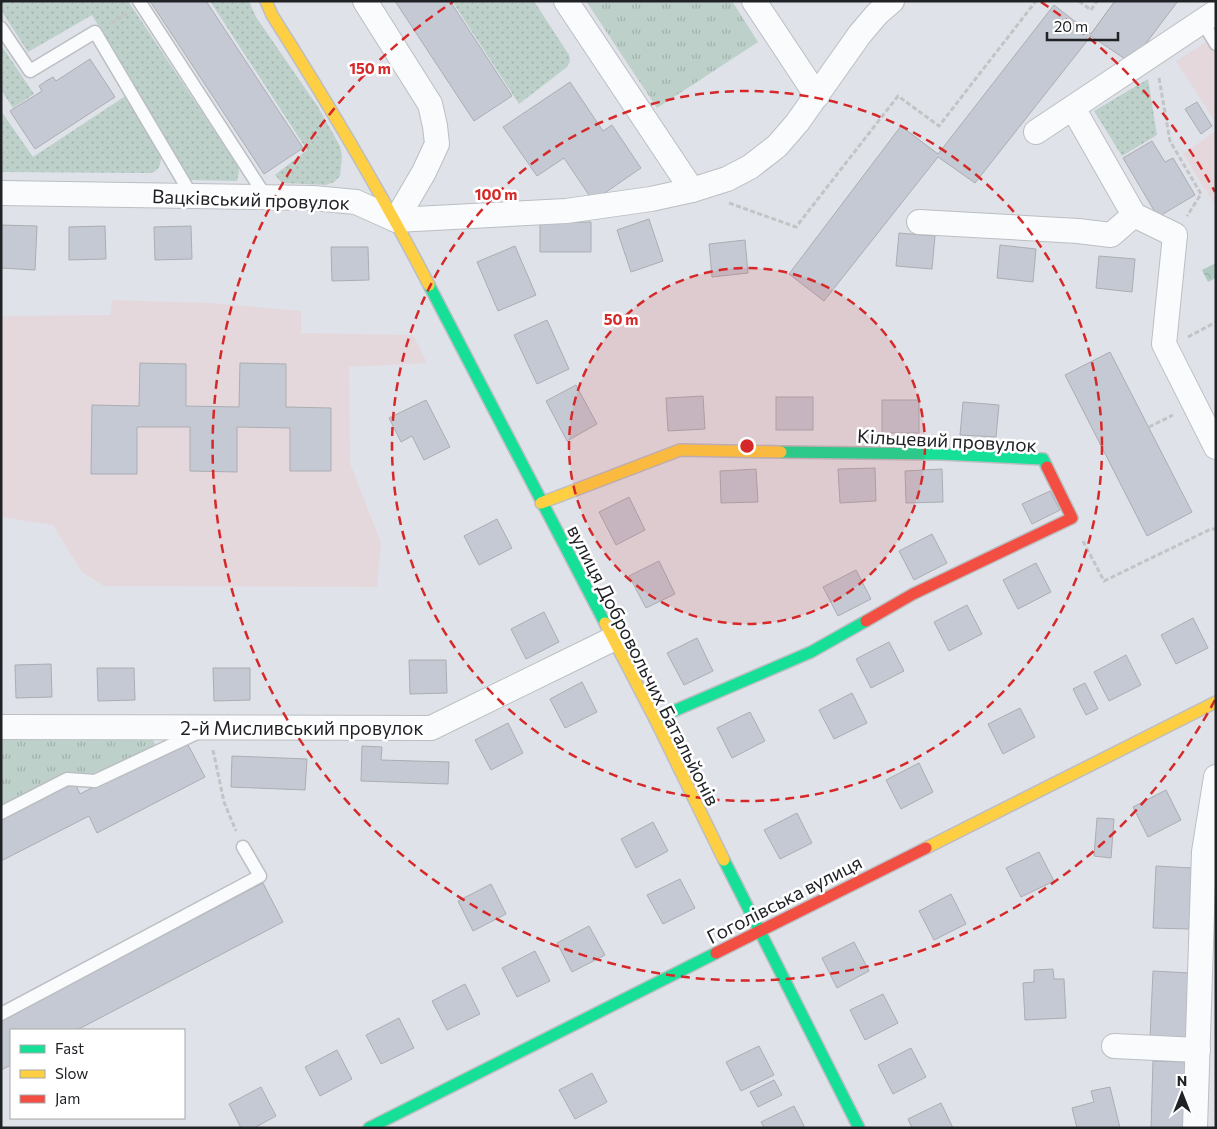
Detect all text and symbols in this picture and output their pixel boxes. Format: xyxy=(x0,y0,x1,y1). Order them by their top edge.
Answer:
scale bar xyxy=(1047,10,1118,42)
text: 20 m xyxy=(1054,17,1088,35)
text: 150 m xyxy=(349,59,391,77)
street label: Вацківський провулок xyxy=(152,184,350,214)
text: 100 m xyxy=(475,185,517,203)
text: 50 m xyxy=(604,310,638,328)
street label: Кільцевий провулок xyxy=(857,424,1037,456)
centre of rings xyxy=(738,437,756,455)
street label: вулиця Добровольчих Батальйонів xyxy=(563,521,725,809)
street label: 2-й Мисливський провулок xyxy=(180,716,424,739)
street label: Гоголівська вулиця xyxy=(703,850,865,948)
legend xyxy=(10,1029,185,1119)
text: Fast xyxy=(55,1039,84,1057)
text: Slow xyxy=(55,1064,88,1082)
north arrow xyxy=(1157,1069,1207,1119)
text: N xyxy=(1177,1072,1187,1089)
text: Jam xyxy=(55,1089,80,1107)

